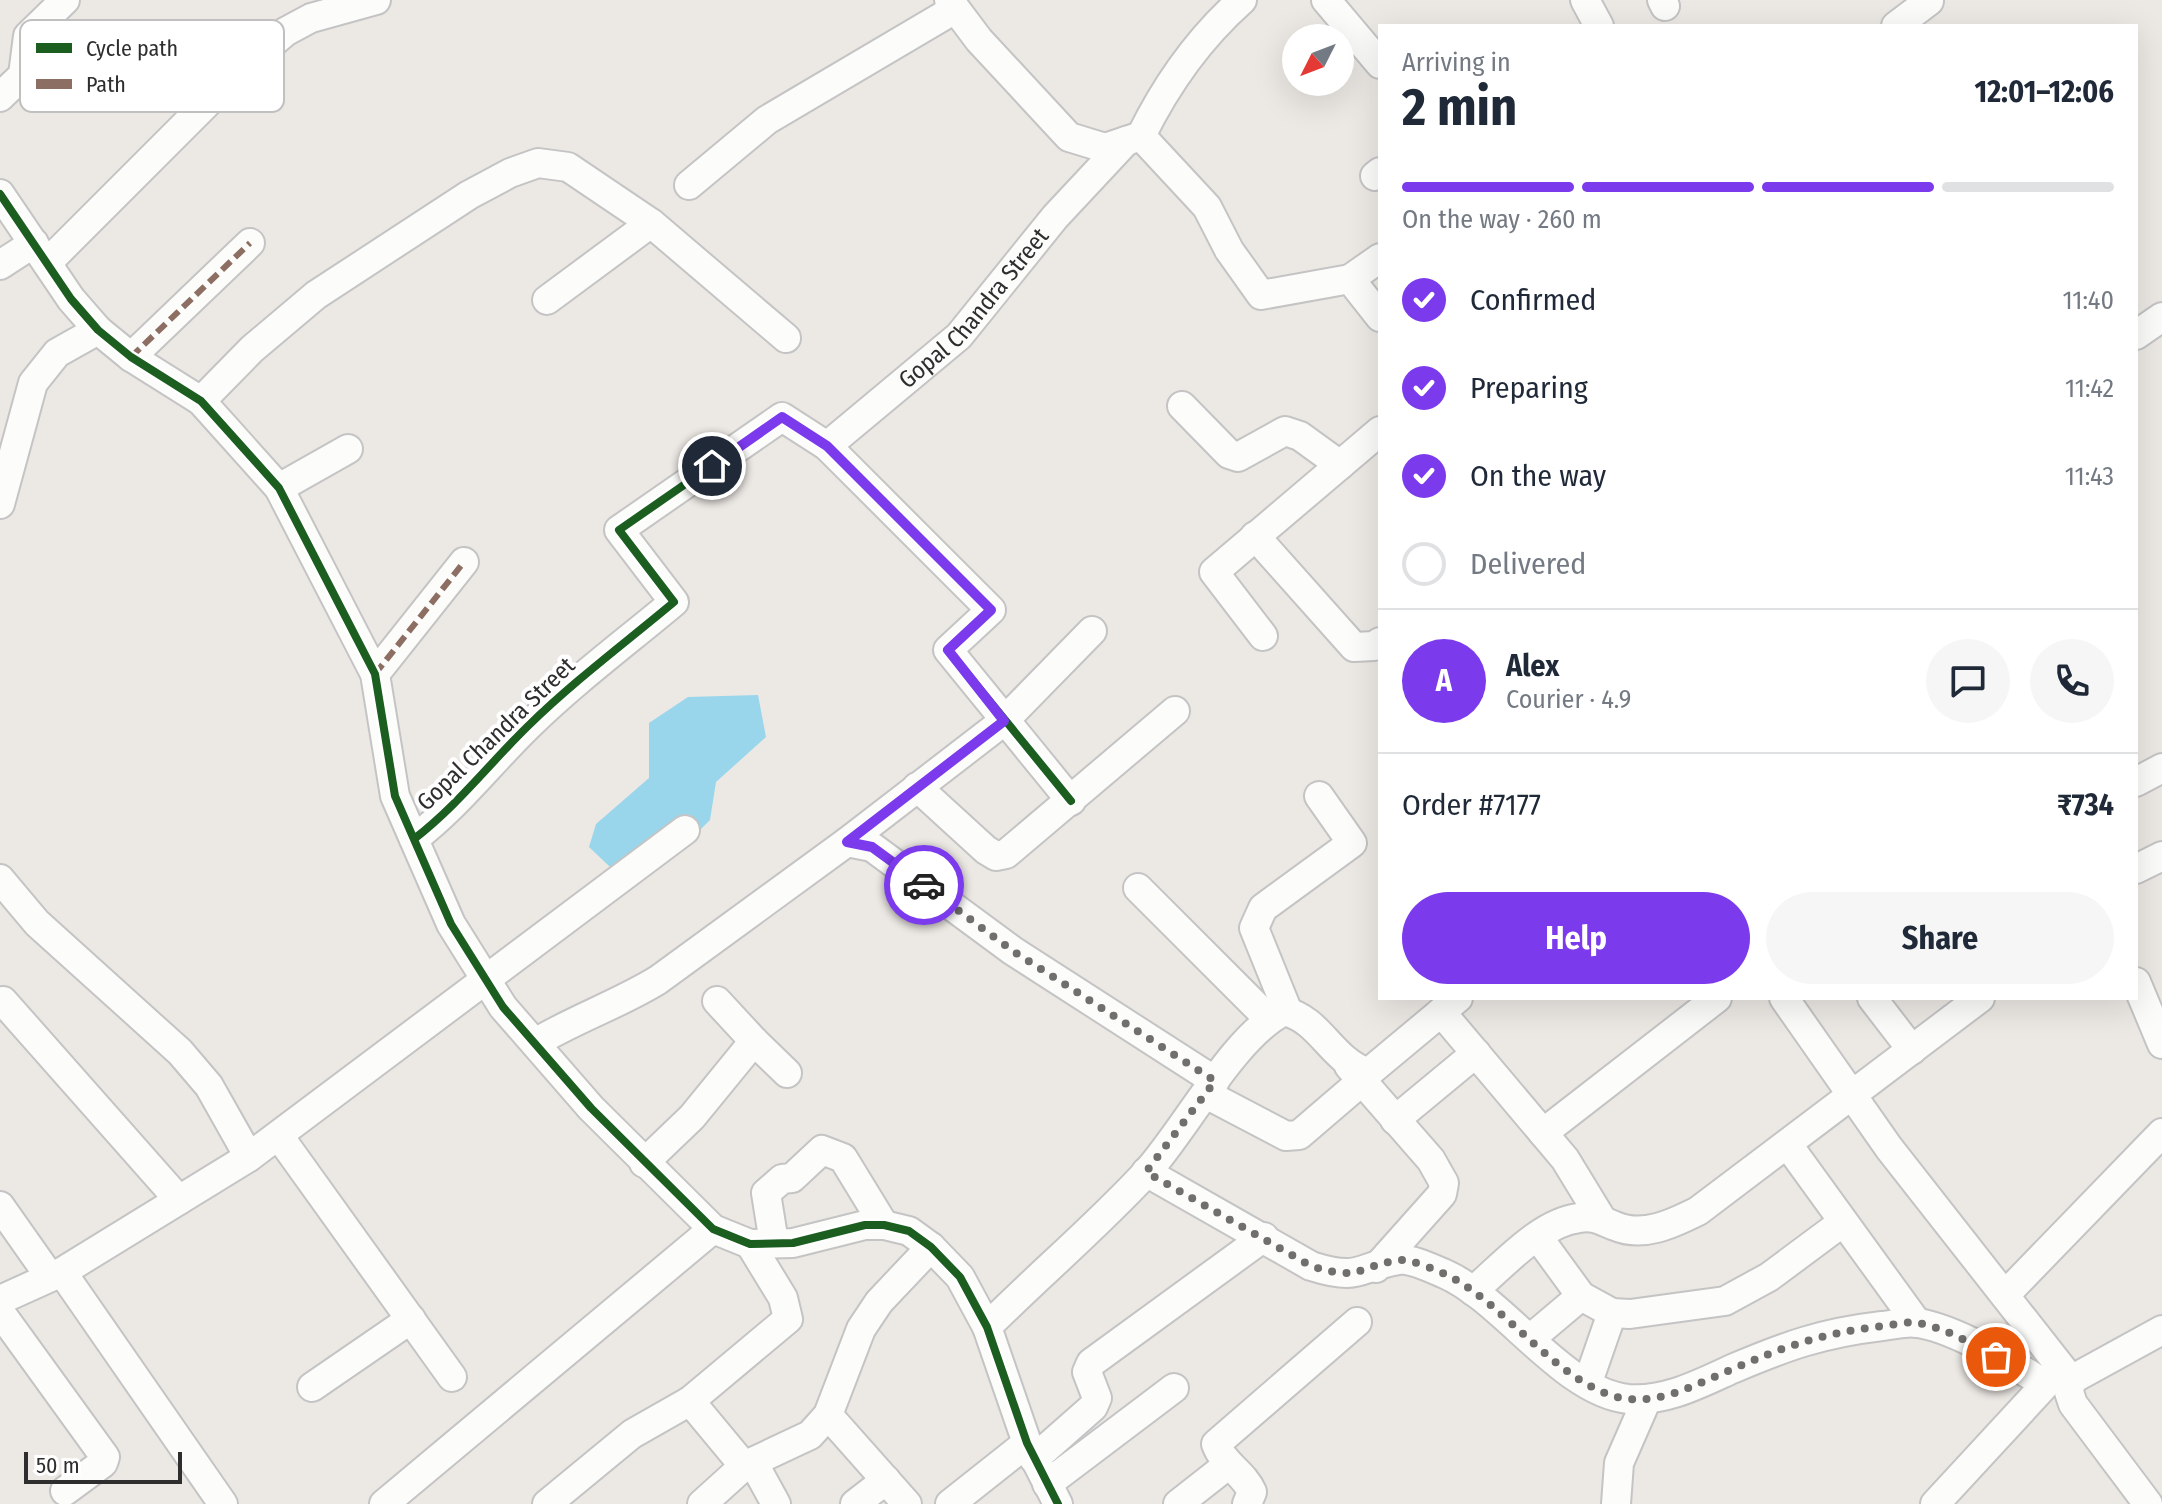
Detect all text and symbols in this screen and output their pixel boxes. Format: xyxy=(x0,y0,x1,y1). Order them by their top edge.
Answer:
legend xyxy=(20,20,284,112)
north arrow xyxy=(1282,24,1354,96)
map controls xyxy=(1282,24,1354,96)
text: Cycle path xyxy=(86,35,178,62)
text: Arriving in xyxy=(1402,47,1511,78)
text: Path xyxy=(86,71,126,98)
text: 12:01–12:06 xyxy=(1974,74,2114,110)
text: 2 min xyxy=(1402,76,1517,139)
text: On the way · 260 m xyxy=(1402,204,1602,235)
street label: Gopal Chandra Street xyxy=(893,222,1054,394)
icon: check xyxy=(1402,278,1446,322)
text: Confirmed xyxy=(1470,282,1596,318)
text: 11:40 xyxy=(2063,285,2114,316)
icon: check xyxy=(1402,366,1446,410)
text: Preparing xyxy=(1470,370,1588,406)
text: 11:42 xyxy=(2065,373,2114,404)
pin xyxy=(678,432,746,500)
icon: home xyxy=(690,444,734,488)
icon: check xyxy=(1402,454,1446,498)
text: On the way xyxy=(1470,458,1606,494)
text: 11:43 xyxy=(2065,461,2114,492)
text: Delivered xyxy=(1470,546,1586,582)
button: chat xyxy=(1926,639,2010,723)
button: phone xyxy=(2030,639,2114,723)
text: Alex xyxy=(1506,648,1559,684)
street label: Gopal Chandra Street xyxy=(411,651,581,816)
text: A xyxy=(1436,663,1452,699)
text: Courier · 4.9 xyxy=(1506,684,1631,715)
text: Order #7177 xyxy=(1402,787,1541,823)
text: ₹734 xyxy=(2057,787,2114,823)
courier xyxy=(884,845,964,925)
icon: car xyxy=(902,863,946,907)
button: Help xyxy=(1402,892,1750,984)
button: Share xyxy=(1766,892,2114,984)
pin xyxy=(1962,1323,2030,1391)
icon: bag xyxy=(1974,1335,2018,1379)
scale bar xyxy=(24,1448,182,1484)
text: 50 m xyxy=(36,1452,80,1479)

